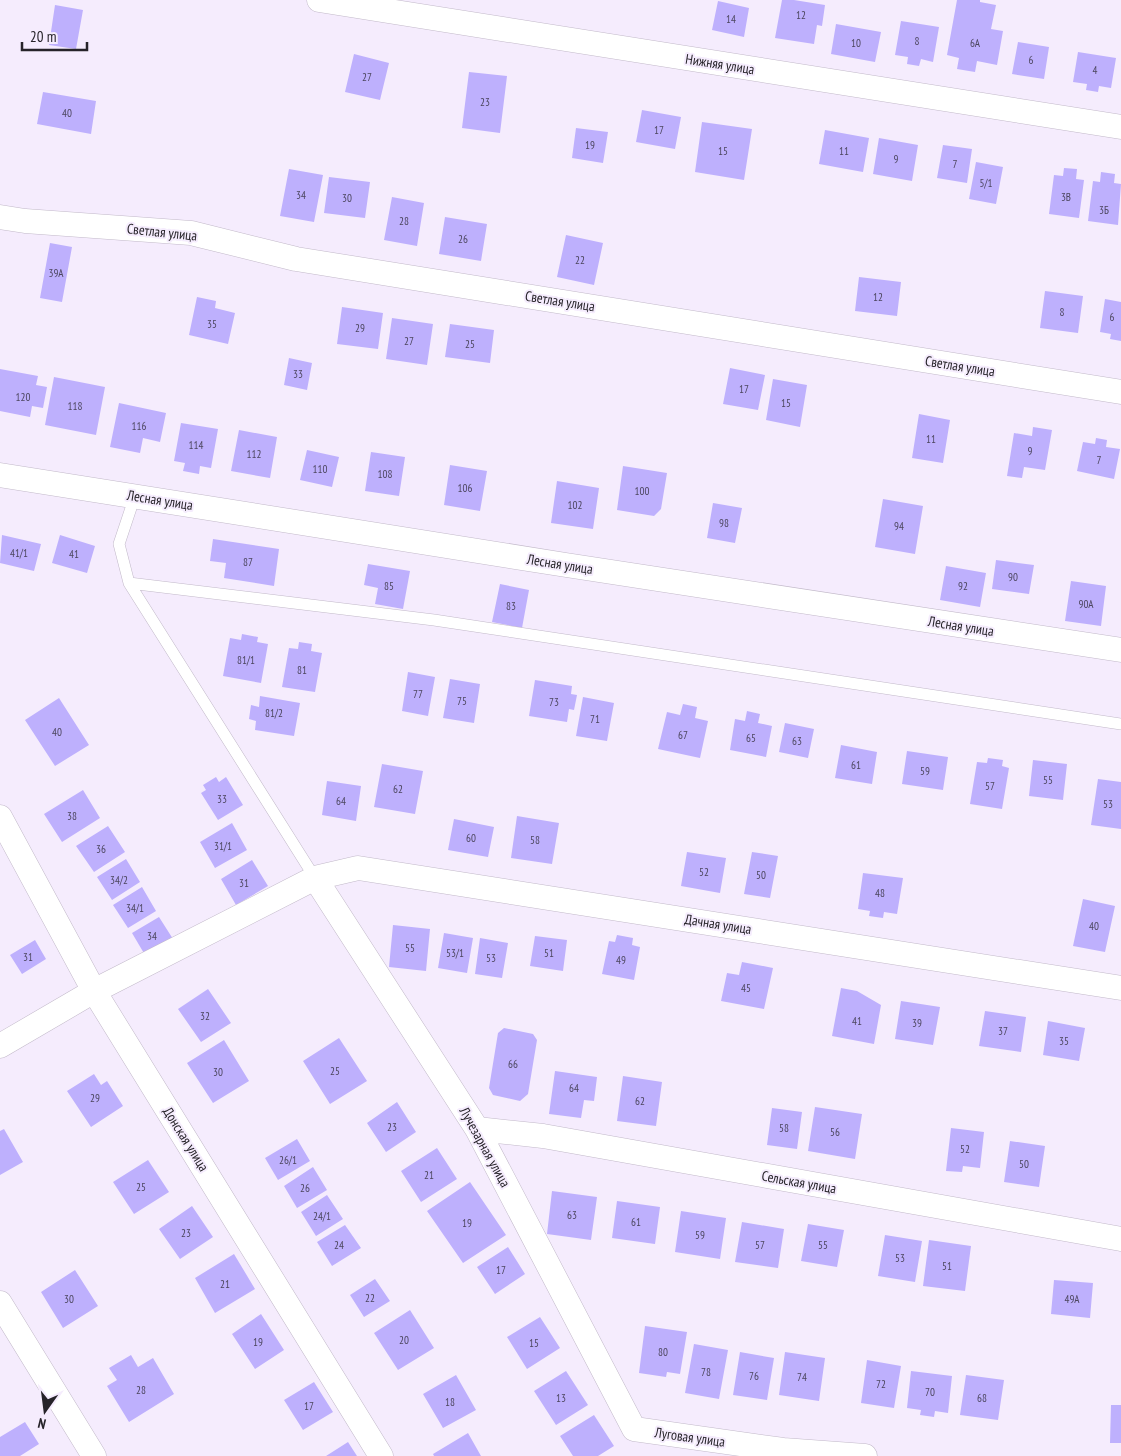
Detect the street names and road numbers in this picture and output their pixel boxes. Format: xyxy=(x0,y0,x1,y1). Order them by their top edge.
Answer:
street label: Нижняя улица xyxy=(684,50,756,78)
street label: Светлая улица xyxy=(126,219,198,245)
street label: Светлая улица xyxy=(524,287,596,315)
street label: Светлая улица xyxy=(924,352,996,380)
street label: Лесная улица xyxy=(125,486,194,514)
street label: Лесная улица xyxy=(525,550,594,578)
street label: Лесная улица xyxy=(926,612,995,640)
street label: Дачная улица xyxy=(683,910,753,938)
street label: Донская улица xyxy=(159,1103,213,1175)
street label: Лучезарная улица xyxy=(455,1103,514,1190)
street label: Сельская улица xyxy=(760,1167,838,1197)
street label: Луговая улица xyxy=(653,1423,726,1451)

